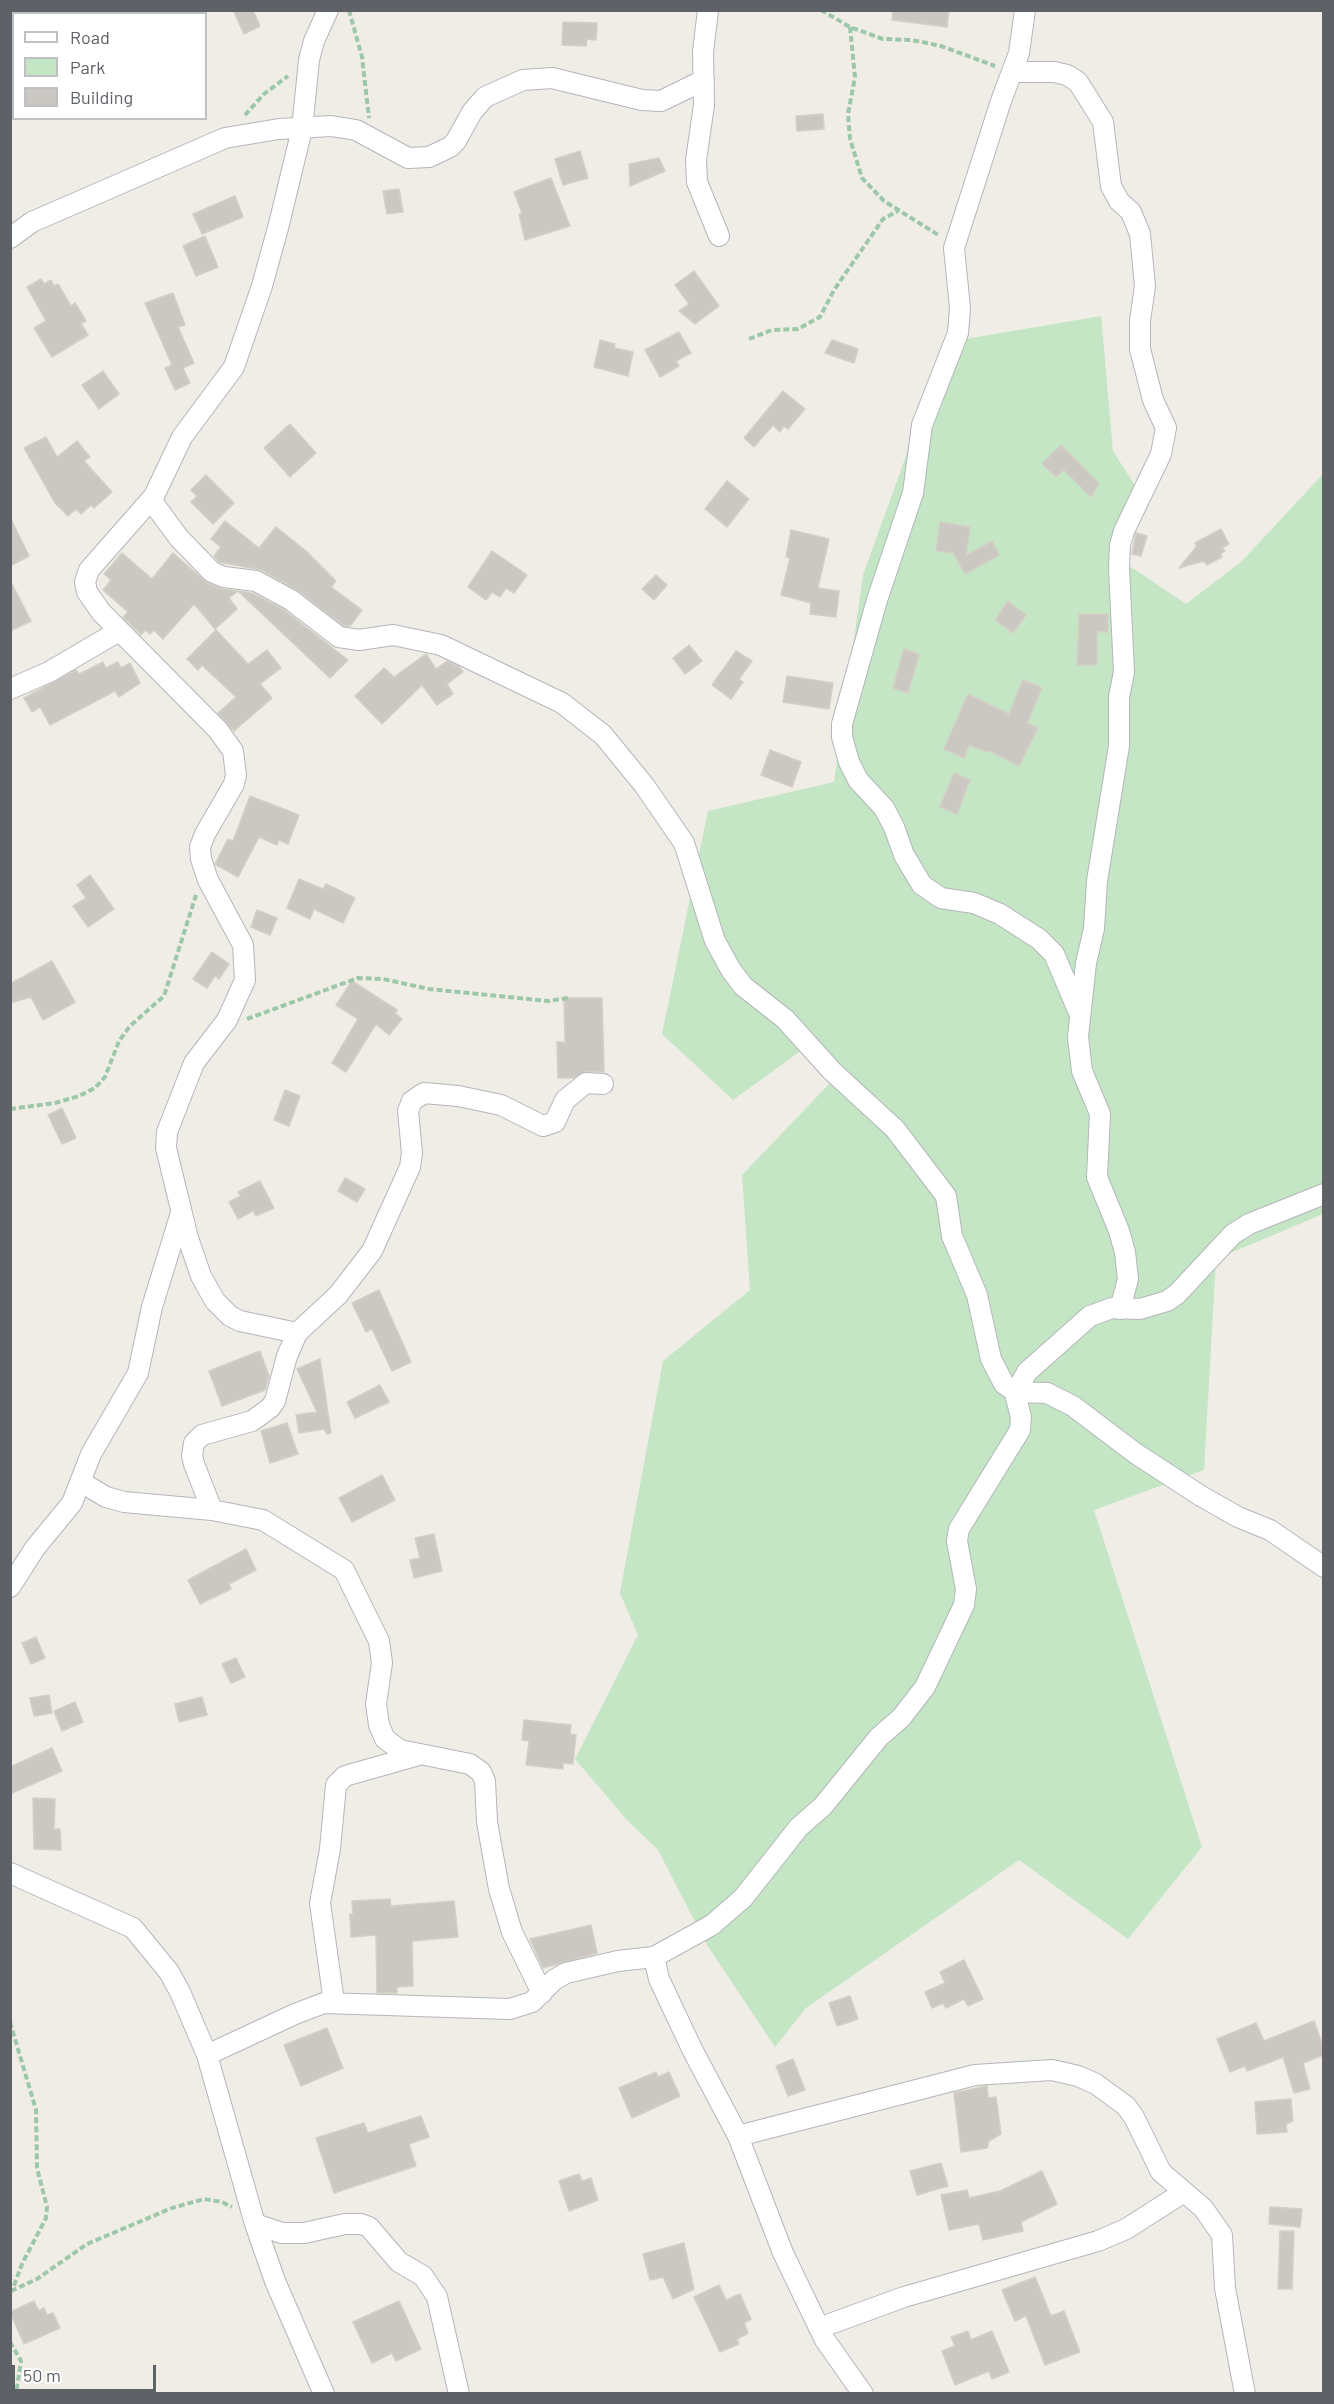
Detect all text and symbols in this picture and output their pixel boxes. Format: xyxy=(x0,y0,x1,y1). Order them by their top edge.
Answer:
legend xyxy=(12,12,207,120)
text: Road xyxy=(70,26,110,48)
text: Park xyxy=(70,56,105,78)
text: Building xyxy=(70,86,133,108)
scale bar xyxy=(15,2353,159,2391)
text: 50 m xyxy=(23,2364,61,2386)

